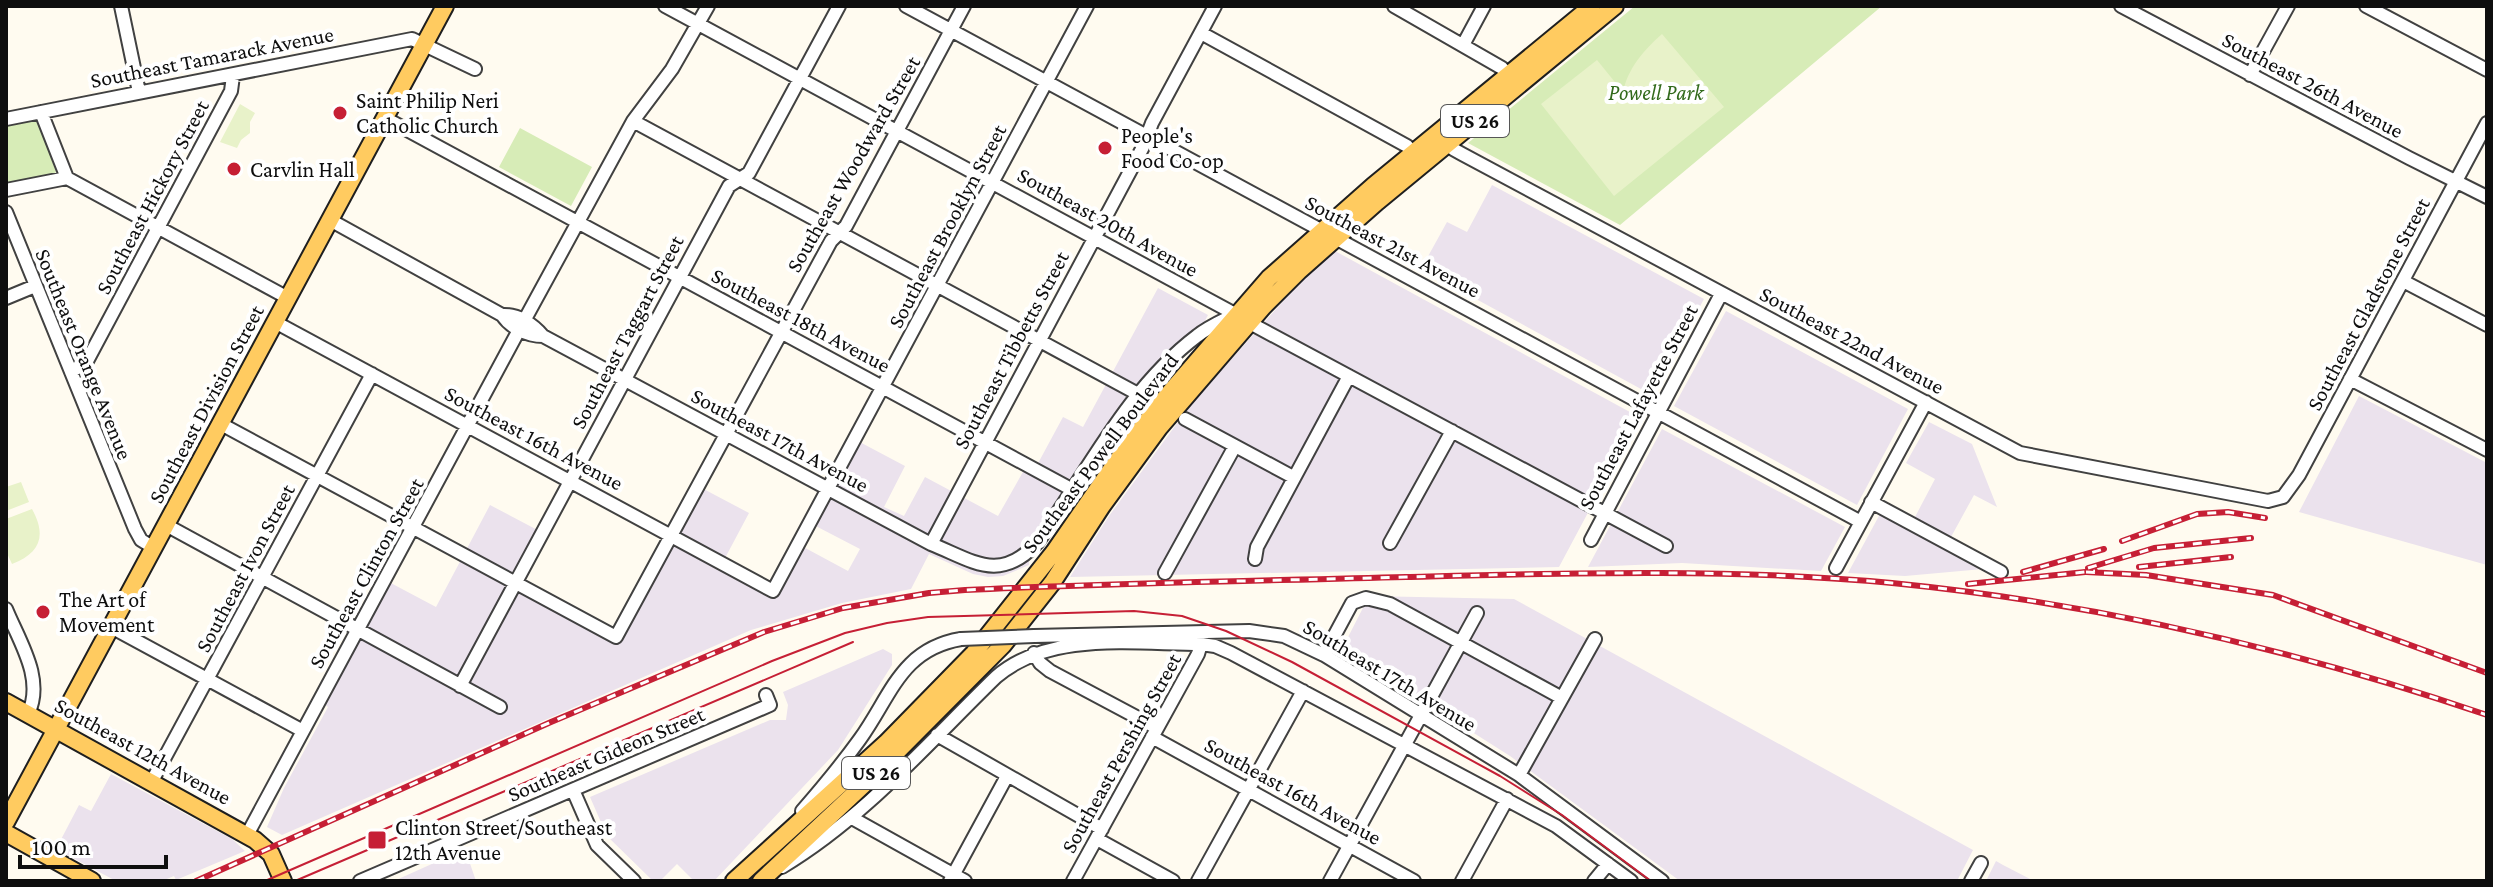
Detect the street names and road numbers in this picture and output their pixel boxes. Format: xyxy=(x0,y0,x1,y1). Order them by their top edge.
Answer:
street label: Southeast Tamarack Avenue xyxy=(88,21,336,93)
street label: Southeast 26th Avenue xyxy=(2218,27,2408,143)
street label: Southeast Woodward Street xyxy=(781,51,926,276)
street label: Southeast Hickory Street xyxy=(90,95,214,298)
road number: US 26 xyxy=(1441,105,1509,137)
street label: Southeast Brooklyn Street xyxy=(883,119,1012,332)
street label: Southeast 20th Avenue xyxy=(1013,162,1203,282)
street label: Southeast 21st Avenue xyxy=(1301,189,1485,303)
street label: Southeast Gladstone Street xyxy=(2301,193,2435,415)
street label: Southeast Taggart Street xyxy=(565,230,689,433)
street label: Southeast Orange Avenue xyxy=(30,245,138,463)
street label: Southeast Tibbetts Street xyxy=(948,246,1074,453)
street label: Southeast 18th Avenue xyxy=(707,262,895,378)
street label: Southeast 22nd Avenue xyxy=(1756,281,1948,399)
street label: Southeast Lafayette Street xyxy=(1573,299,1703,514)
street label: Southeast Division Street xyxy=(143,300,269,507)
street label: Southeast Powell Boulevard xyxy=(1017,348,1184,558)
street label: Southeast 16th Avenue xyxy=(441,380,627,496)
street label: Southeast 17th Avenue xyxy=(687,383,873,497)
street label: Southeast Clinton Street xyxy=(303,473,429,673)
street label: Southeast Ivon Street xyxy=(190,479,300,656)
street label: Southeast 17th Avenue xyxy=(1299,613,1481,737)
street label: Southeast Pershing Street xyxy=(1056,648,1187,857)
street label: Southeast 12th Avenue xyxy=(50,692,236,810)
street label: Southeast Gideon Street xyxy=(504,701,709,807)
street label: Southeast 16th Avenue xyxy=(1200,732,1386,850)
road number: US 26 xyxy=(842,757,910,789)

